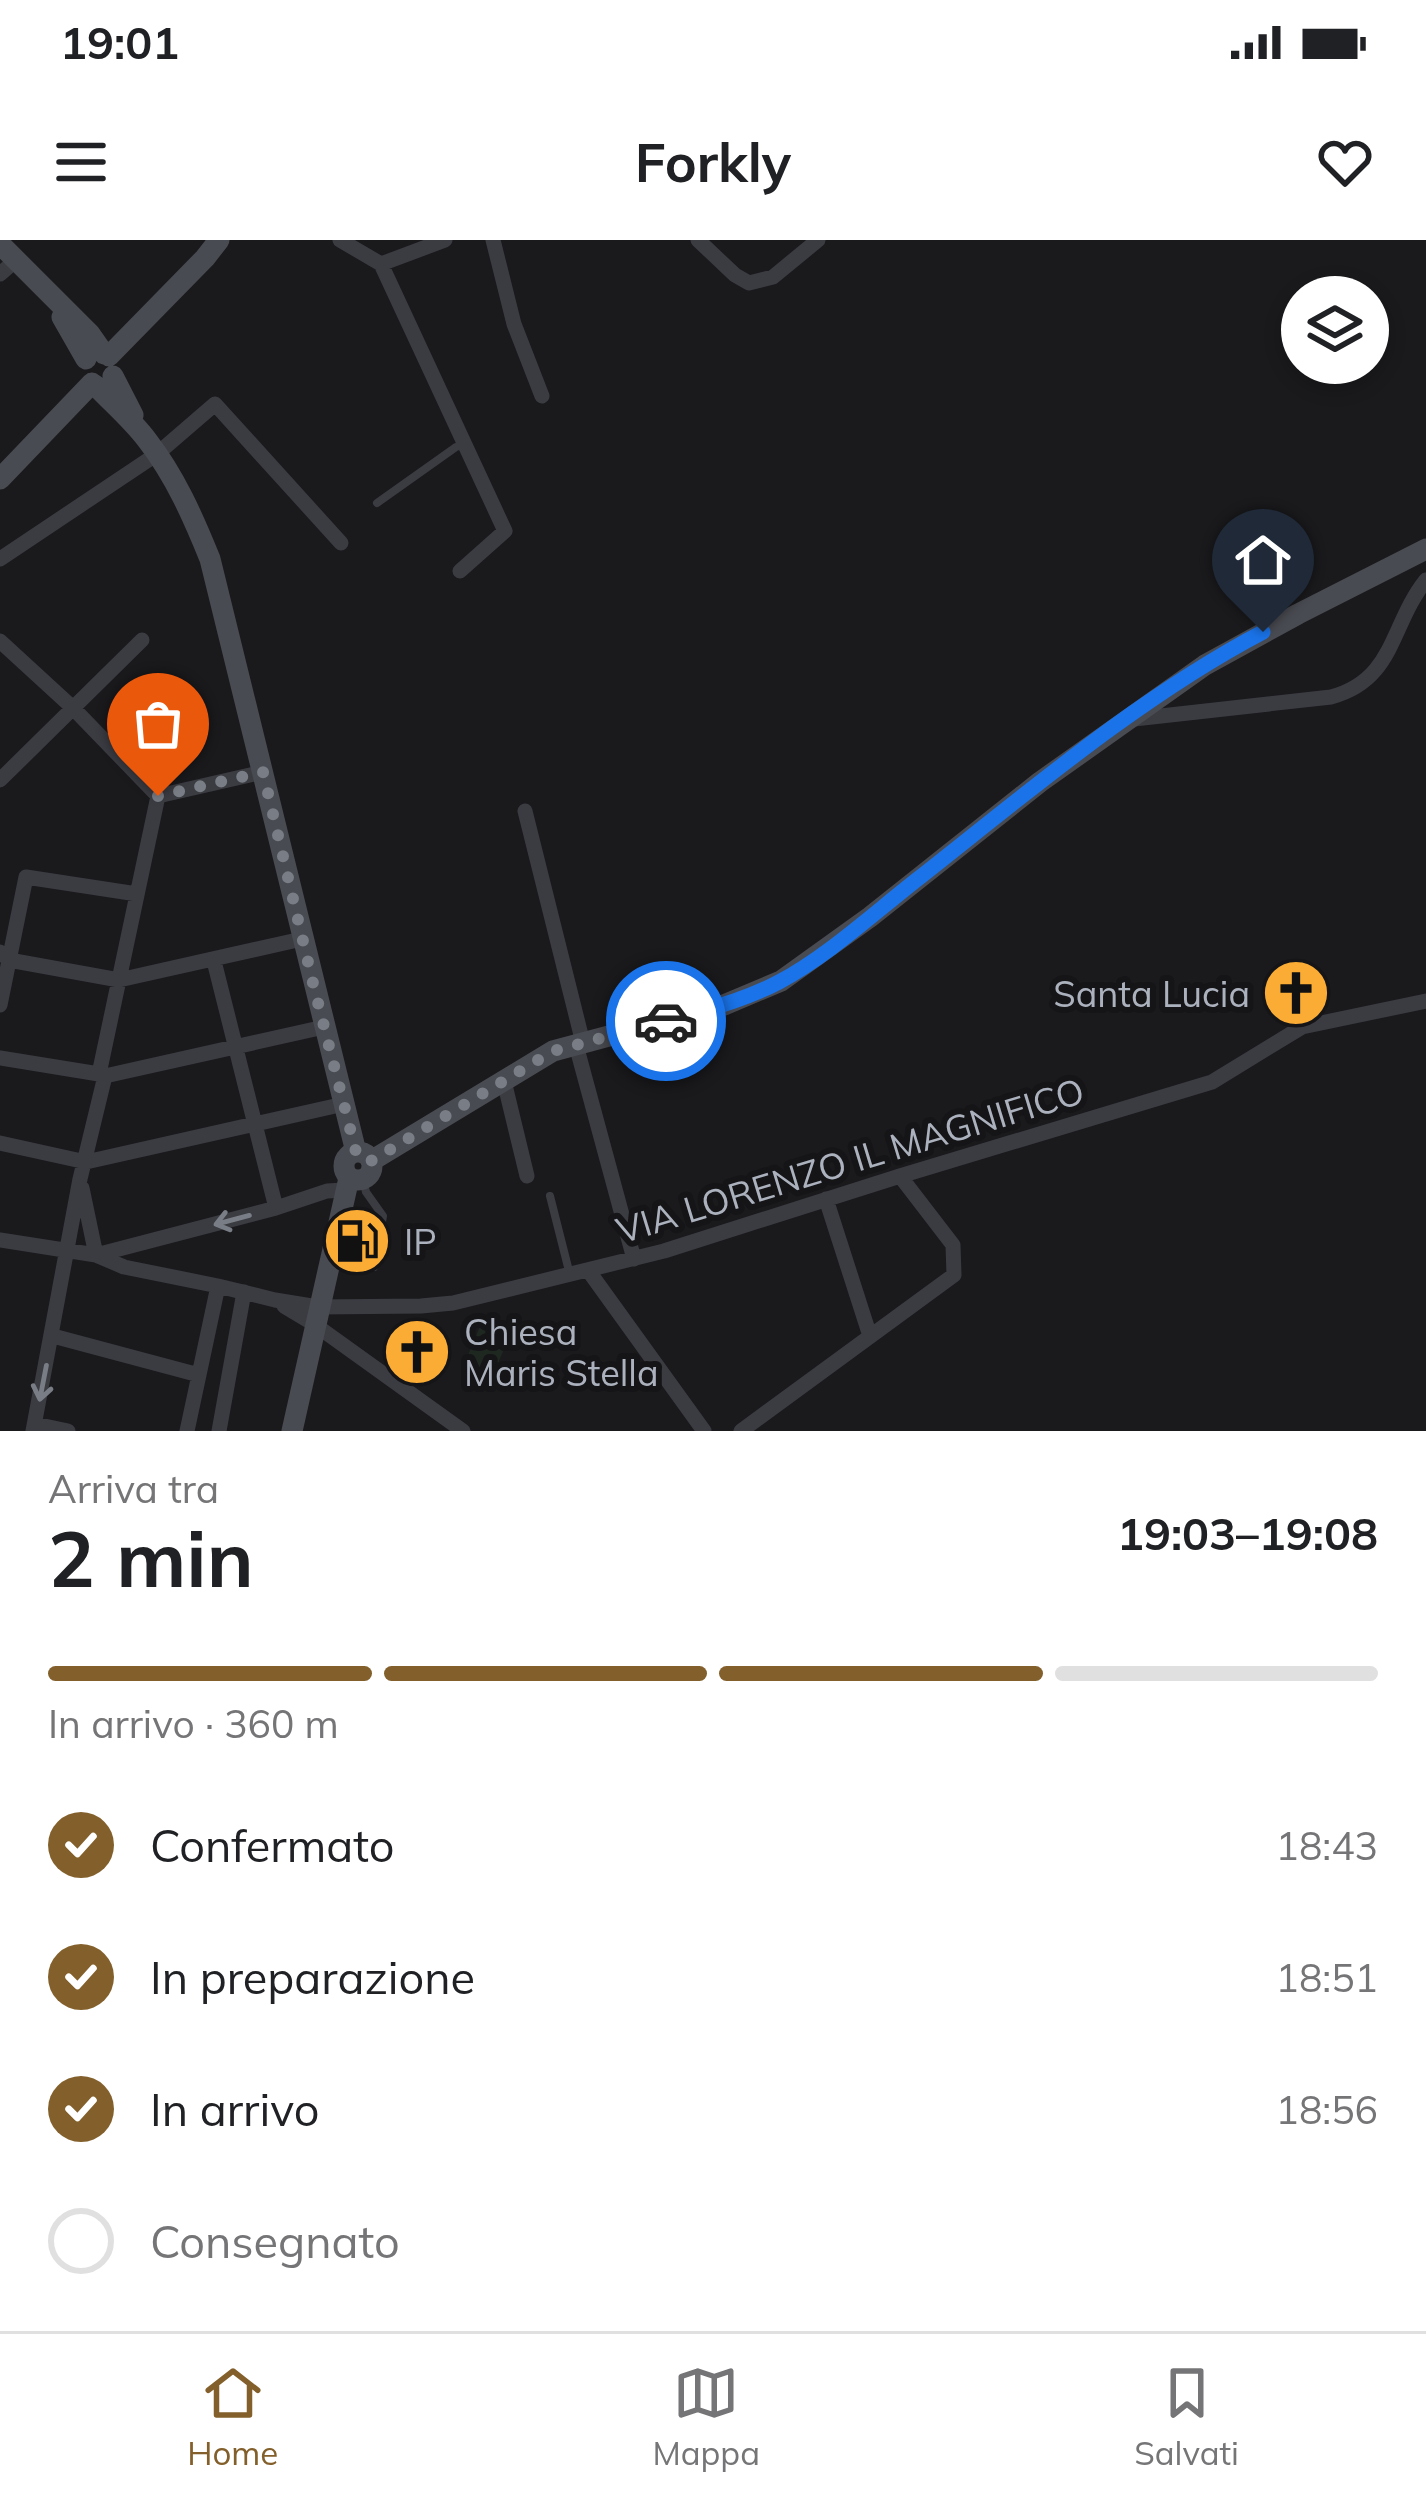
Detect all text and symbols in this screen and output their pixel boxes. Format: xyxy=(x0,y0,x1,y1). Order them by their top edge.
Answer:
text: 19:01 xyxy=(60,14,179,70)
text: Forkly xyxy=(635,128,791,196)
icon: menu xyxy=(48,129,114,195)
icon: heart xyxy=(1312,129,1378,195)
map controls xyxy=(1281,276,1389,384)
button: layers xyxy=(1281,276,1389,384)
pin xyxy=(1212,509,1314,632)
icon: home xyxy=(1230,527,1296,593)
pin xyxy=(107,673,209,796)
icon: bag xyxy=(125,691,191,757)
church icon: Santa Lucia xyxy=(1261,958,1331,1028)
courier xyxy=(606,961,726,1081)
place label: Santa Lucia xyxy=(1053,971,1250,1016)
icon: car xyxy=(633,988,699,1054)
street label: VIA LORENZO IL MAGNIFICO xyxy=(611,1067,1089,1253)
fuel station icon: IP xyxy=(322,1206,392,1276)
one-way arrow xyxy=(213,1210,251,1232)
place label: IP xyxy=(404,1219,437,1264)
place label: Chiesa Maris Stella xyxy=(464,1309,658,1395)
church icon: Chiesa Maris Stella xyxy=(382,1317,452,1387)
one-way arrow xyxy=(31,1363,53,1402)
text: Arriva tra xyxy=(48,1464,219,1513)
text: 19:03–19:08 xyxy=(1117,1505,1378,1561)
text: 2 min xyxy=(48,1509,254,1607)
text: In arrivo · 360 m xyxy=(48,1699,339,1748)
icon: check xyxy=(48,1812,114,1878)
text: Confermato xyxy=(150,1817,394,1873)
text: 18:43 xyxy=(1276,1821,1378,1870)
icon: check xyxy=(48,1944,114,2010)
text: In preparazione xyxy=(150,1949,475,2005)
text: 18:51 xyxy=(1276,1953,1378,2002)
icon: check xyxy=(48,2076,114,2142)
text: In arrivo xyxy=(150,2081,319,2137)
text: 18:56 xyxy=(1276,2085,1378,2134)
text: Consegnato xyxy=(150,2213,400,2269)
tab: Home xyxy=(187,2360,278,2473)
tab: Mappa xyxy=(652,2360,760,2473)
tab: Salvati xyxy=(1134,2360,1239,2473)

